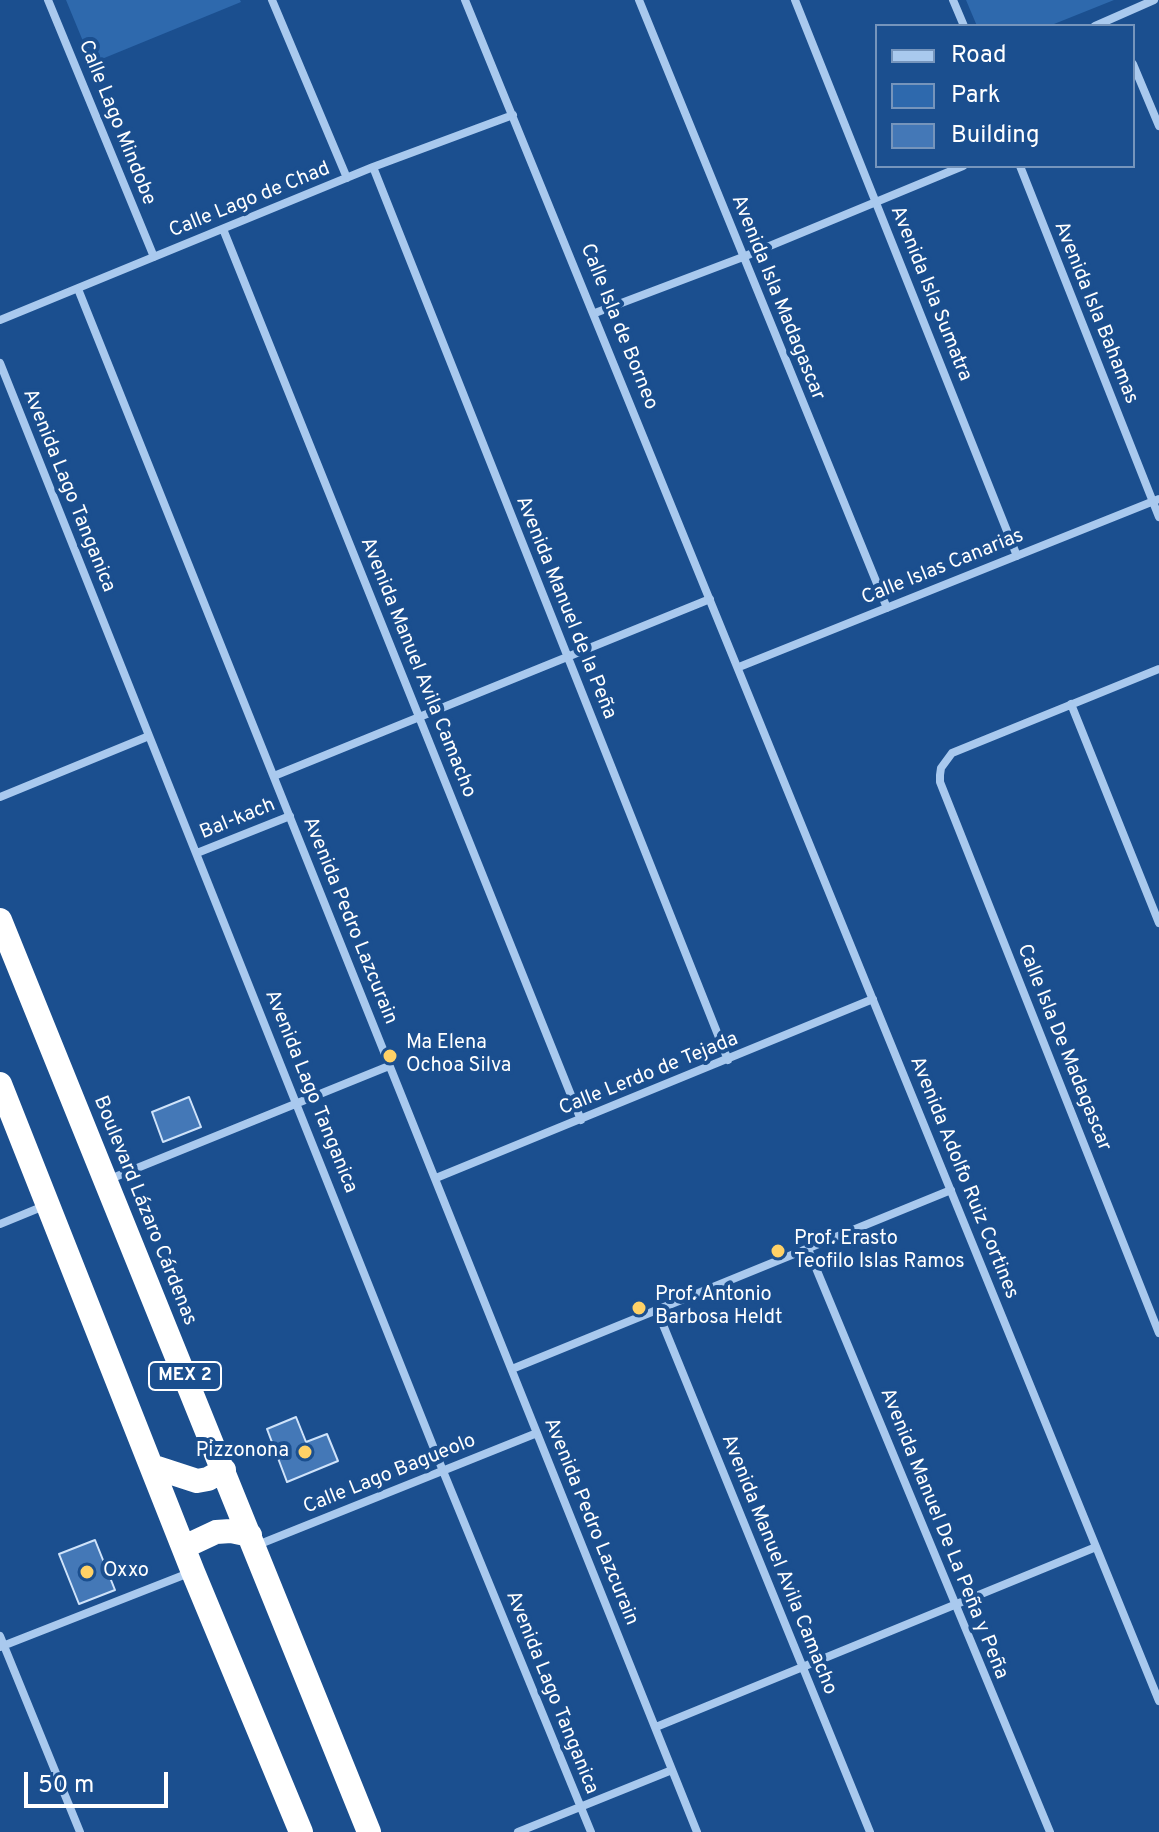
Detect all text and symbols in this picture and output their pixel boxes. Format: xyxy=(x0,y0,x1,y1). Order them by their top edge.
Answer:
legend xyxy=(875,24,1135,168)
street label: Calle Lago Mindobe xyxy=(72,37,160,209)
text: Road xyxy=(951,41,1007,71)
text: Park xyxy=(951,81,1001,111)
text: Building xyxy=(951,121,1040,151)
street label: Calle Lago de Chad xyxy=(166,158,334,244)
street label: Avenida Isla Madagascar xyxy=(725,192,829,404)
street label: Avenida Isla Sumatra xyxy=(884,203,976,385)
street label: Avenida Isla Bahamas xyxy=(1047,218,1143,408)
street label: Calle Isla de Borneo xyxy=(574,240,662,414)
street label: Avenida Lago Tanganica xyxy=(16,386,120,596)
street label: Avenida Manuel de la Peña xyxy=(509,493,621,723)
street label: Calle Islas Canarias xyxy=(859,525,1027,611)
street label: Avenida Manuel Avila Camacho xyxy=(354,534,480,802)
street label: Bal-kach xyxy=(197,794,279,846)
street label: Avenida Pedro Lazcurain xyxy=(296,814,402,1028)
street label: Calle Isla De Madagascar xyxy=(1010,941,1116,1155)
street label: Avenida Lago Tanganica xyxy=(258,987,362,1197)
street label: Calle Lerdo de Tejada xyxy=(556,1028,742,1122)
place label: Ma Elena Ochoa Silva xyxy=(406,1032,511,1079)
marker: Ma Elena Ochoa Silva xyxy=(381,1047,399,1065)
street label: Avenida Adolfo Ruiz Cortines xyxy=(903,1053,1023,1303)
street label: Boulevard Lázaro Cárdenas xyxy=(87,1093,201,1329)
place label: Prof. Erasto Teofilo Islas Ramos xyxy=(794,1228,965,1275)
marker: Prof. Erasto Teofilo Islas Ramos xyxy=(769,1242,787,1260)
place label: Prof. Antonio Barbosa Heldt xyxy=(655,1284,783,1331)
marker: Prof. Antonio Barbosa Heldt xyxy=(630,1299,648,1317)
road number: MEX 2 xyxy=(149,1362,221,1390)
street label: Avenida Manuel De La Peña y Peña xyxy=(873,1385,1013,1683)
street label: Avenida Pedro Lazcurain xyxy=(537,1415,643,1629)
street label: Calle Lago Bagueolo xyxy=(300,1429,480,1521)
street label: Avenida Manuel Avila Camacho xyxy=(715,1431,841,1699)
place label: Pizzonona xyxy=(196,1440,289,1464)
marker: Pizzonona xyxy=(296,1443,314,1461)
place label: Oxxo xyxy=(103,1560,149,1584)
marker: Oxxo xyxy=(78,1563,96,1581)
street label: Avenida Lago Tanganica xyxy=(499,1588,603,1798)
scale bar xyxy=(28,1756,172,1806)
text: 50 m xyxy=(38,1771,94,1801)

